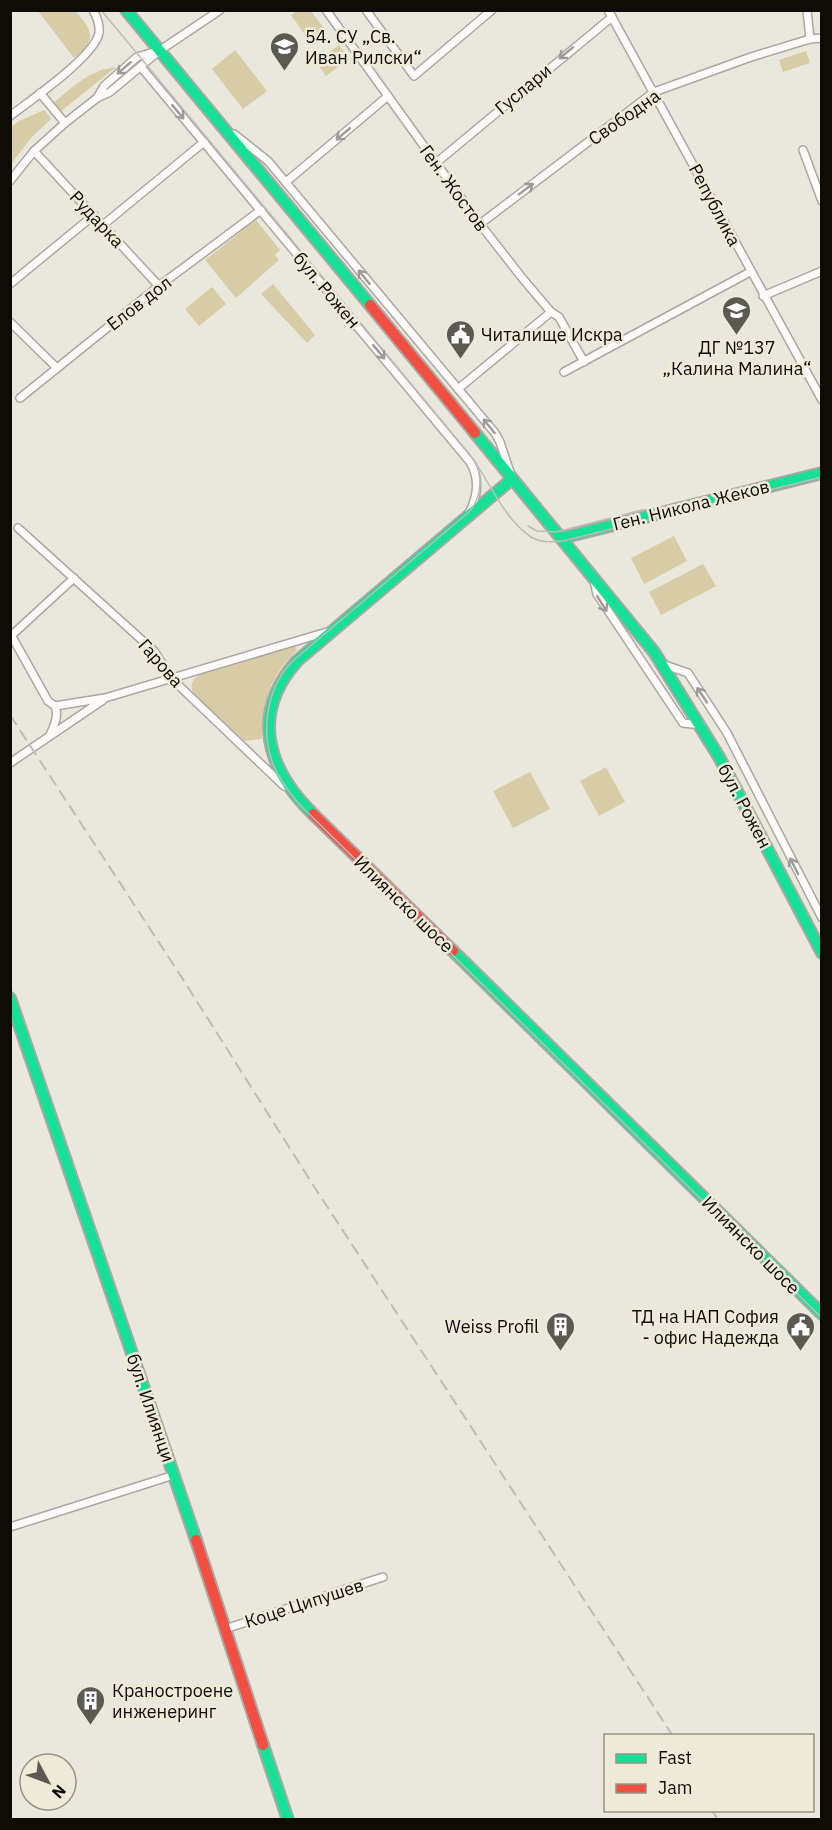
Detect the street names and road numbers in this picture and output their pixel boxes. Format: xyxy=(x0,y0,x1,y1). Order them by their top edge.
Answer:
street label: Гуслари xyxy=(490,59,556,119)
street label: Свободна xyxy=(584,84,665,150)
street label: Ген. Жостов xyxy=(415,140,493,236)
street label: Република xyxy=(684,160,746,250)
street label: Рударка xyxy=(65,186,130,253)
street label: бул. Рожен xyxy=(288,247,366,333)
street label: Елов дол xyxy=(102,271,176,335)
street label: Ген. Никола Жеков xyxy=(610,474,772,536)
street label: Гарова xyxy=(134,634,189,692)
street label: бул. Рожен xyxy=(713,760,777,852)
street label: Илиянско шосе xyxy=(349,851,459,957)
street label: Илиянско шосе xyxy=(697,1191,805,1299)
street label: бул. Илиянци xyxy=(122,1351,180,1465)
street label: Коце Ципушев xyxy=(242,1573,366,1633)

